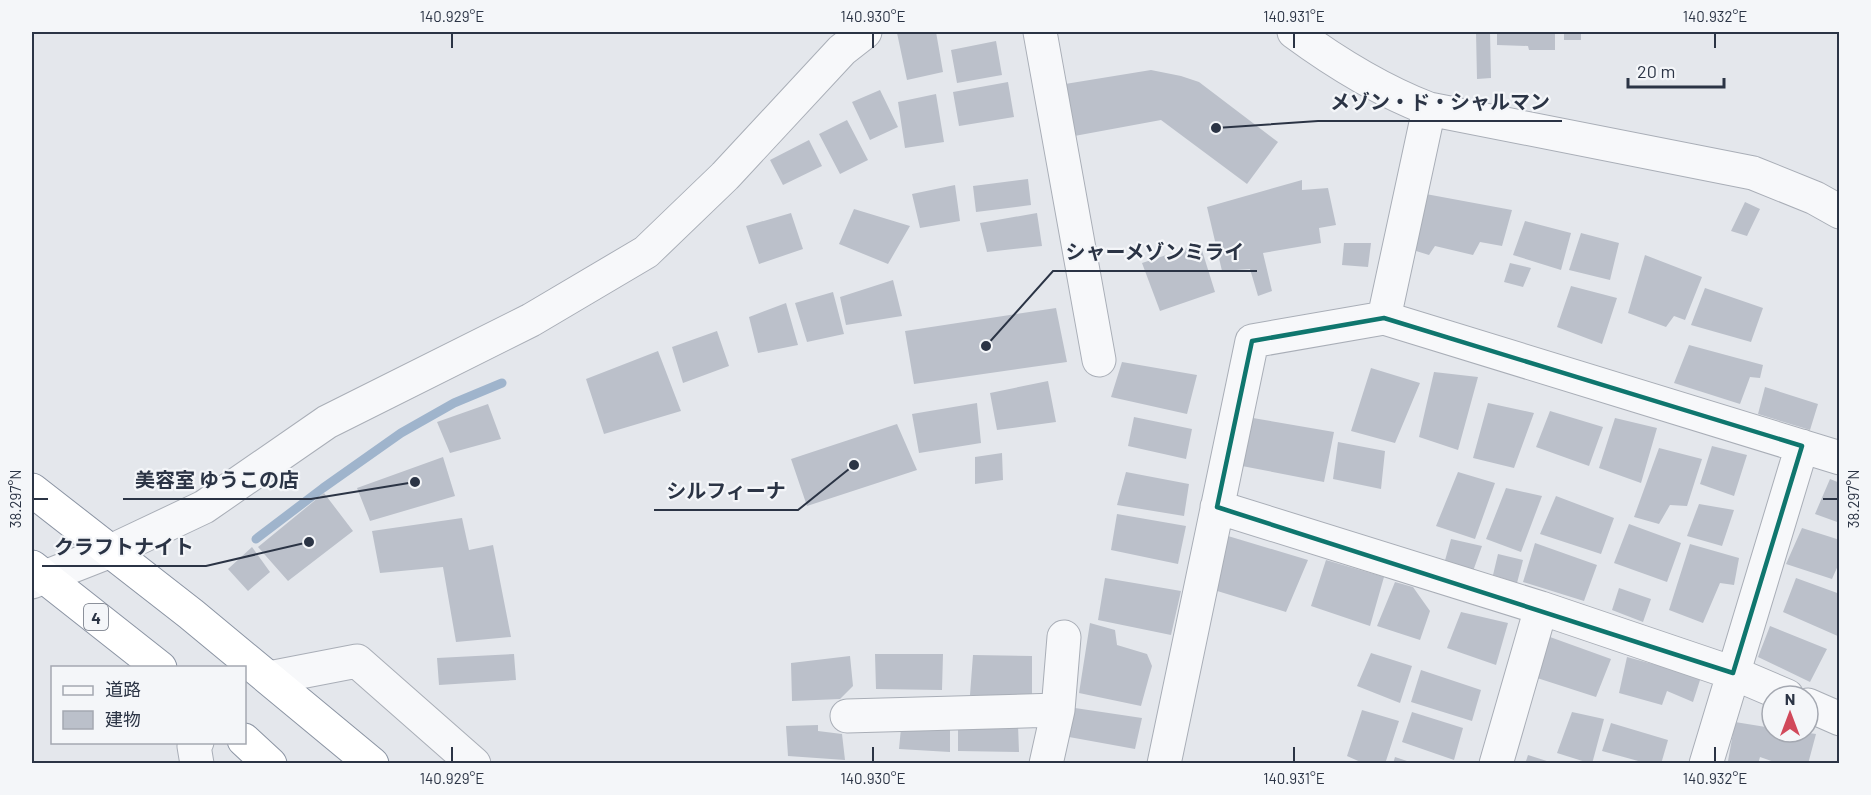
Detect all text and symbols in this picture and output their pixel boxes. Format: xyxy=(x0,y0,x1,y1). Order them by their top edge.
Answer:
text: 140.929°E xyxy=(420,7,484,25)
text: 140.930°E xyxy=(841,7,905,25)
text: 140.931°E xyxy=(1263,7,1325,25)
text: 140.932°E xyxy=(1683,7,1747,25)
scale bar xyxy=(1628,51,1724,89)
text: 20 m xyxy=(1637,60,1675,82)
callout: メゾン・ド・シャルマン xyxy=(1318,83,1562,121)
text: メゾン・ド・シャルマン xyxy=(1330,89,1550,113)
callout: シャーメゾンミライ xyxy=(1053,233,1257,271)
text: シャーメゾンミライ xyxy=(1065,239,1245,263)
callout: 美容室 ゆうこの店 xyxy=(123,461,311,499)
text: 美容室 ゆうこの店 xyxy=(135,467,299,491)
text: 38.297°N xyxy=(6,470,24,528)
text: 38.297°N xyxy=(1844,470,1862,528)
callout: シルフィーナ xyxy=(654,472,798,510)
text: シルフィーナ xyxy=(666,478,786,502)
callout: クラフトナイト xyxy=(42,528,206,566)
text: クラフトナイト xyxy=(54,534,194,558)
road number: 4 xyxy=(84,604,108,630)
legend xyxy=(51,666,246,744)
text: 道路 xyxy=(105,678,141,700)
north arrow xyxy=(1760,684,1820,744)
text: N xyxy=(1785,689,1795,708)
text: 建物 xyxy=(105,708,141,730)
text: 140.929°E xyxy=(420,769,484,787)
text: 140.930°E xyxy=(841,769,905,787)
text: 140.931°E xyxy=(1263,769,1325,787)
text: 140.932°E xyxy=(1683,769,1747,787)

